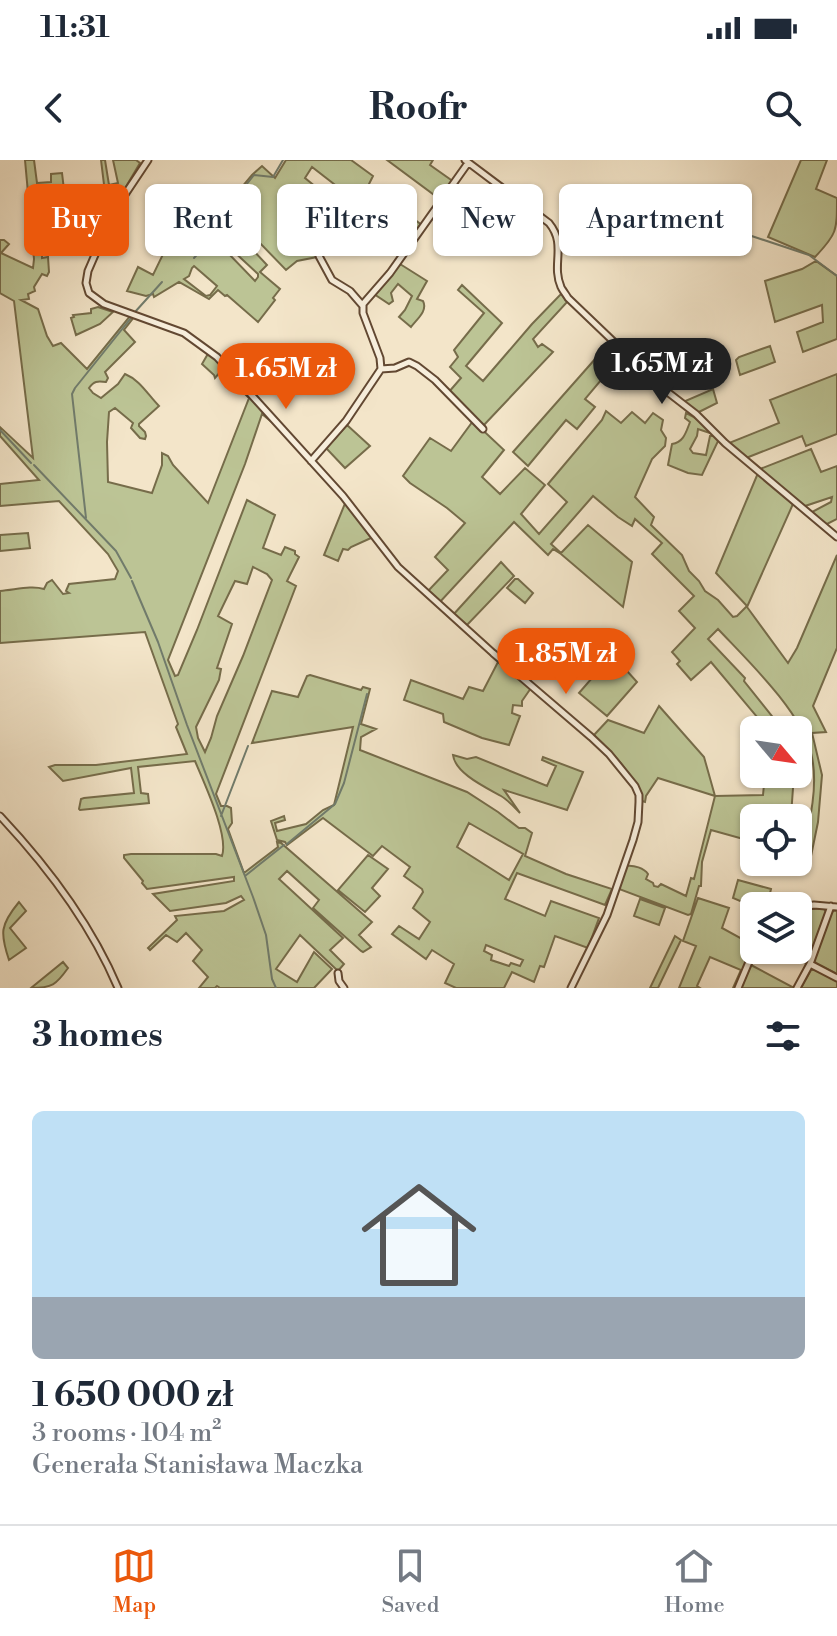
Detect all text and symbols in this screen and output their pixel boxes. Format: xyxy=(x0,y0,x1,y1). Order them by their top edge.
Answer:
text: 11:31 xyxy=(40,9,110,47)
icon: back xyxy=(32,86,76,130)
text: Roofr xyxy=(369,86,468,131)
icon: search xyxy=(761,86,805,130)
chip: Buy xyxy=(24,184,129,256)
chip: Rent xyxy=(145,184,261,256)
chip: Filters xyxy=(277,184,417,256)
chip: New xyxy=(433,184,543,256)
chip: Apartment xyxy=(559,184,752,256)
pin: 1.65M zł xyxy=(579,338,745,406)
pin: 1.65M zł xyxy=(203,343,369,411)
text: 1.65M zł xyxy=(611,348,713,380)
text: 1.65M zł xyxy=(235,353,337,385)
pin: 1.85M zł xyxy=(483,628,649,696)
text: 1.85M zł xyxy=(515,638,617,670)
north arrow xyxy=(740,716,812,788)
map controls xyxy=(740,716,812,964)
button: locate xyxy=(740,804,812,876)
button: layers xyxy=(740,892,812,964)
icon: filters xyxy=(761,1014,805,1058)
text: 3 homes xyxy=(32,1015,163,1057)
icon: home xyxy=(347,1163,491,1307)
text: 1 650 000 zł xyxy=(32,1375,233,1417)
text: 3 rooms · 104 m² xyxy=(32,1417,221,1449)
text: Generała Stanisława Maczka xyxy=(32,1449,363,1481)
tab: Map xyxy=(112,1544,156,1619)
tab: Saved xyxy=(381,1544,439,1619)
tab: Home xyxy=(664,1544,725,1619)

